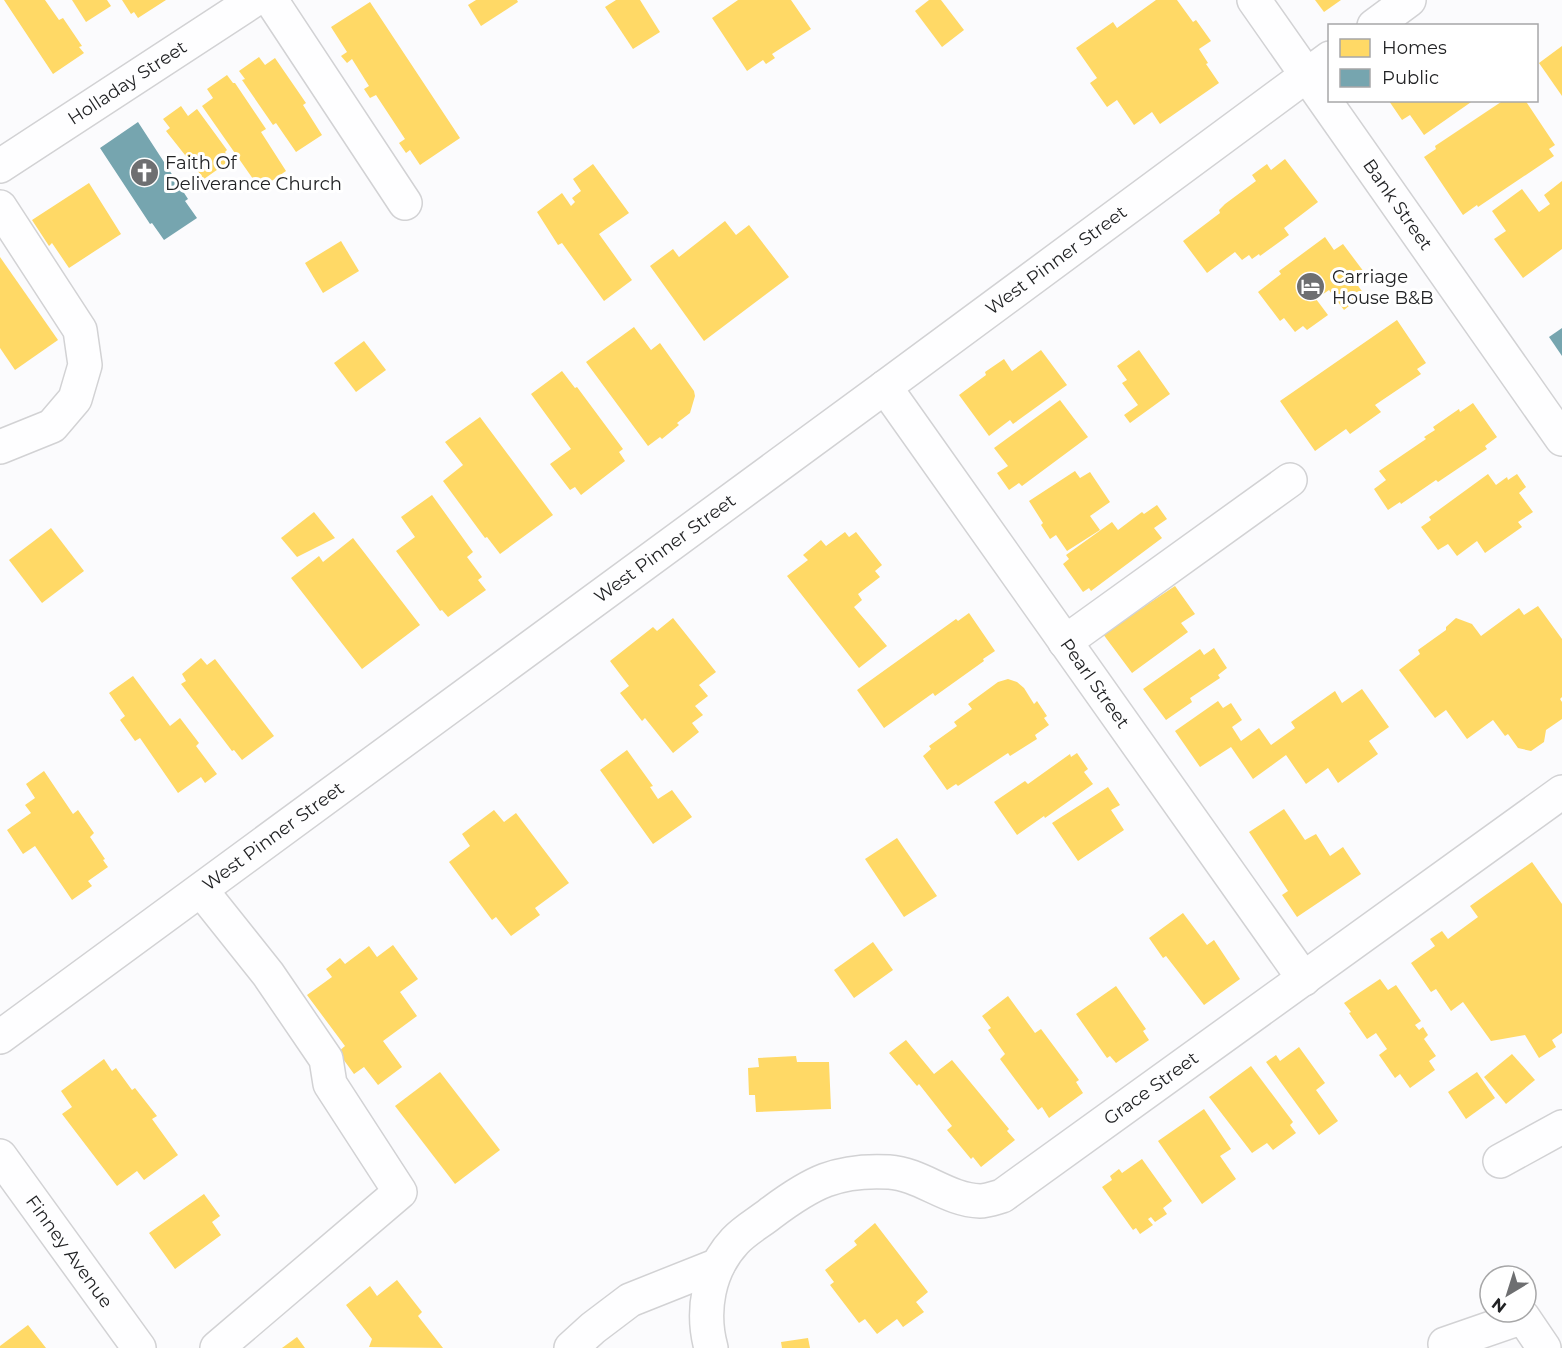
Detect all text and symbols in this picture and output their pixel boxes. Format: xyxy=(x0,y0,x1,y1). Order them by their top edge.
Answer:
legend xyxy=(1328,24,1538,102)
street label: Holladay Street xyxy=(64,36,191,130)
text: Homes xyxy=(1382,37,1447,59)
text: Public xyxy=(1382,67,1439,89)
place label: Faith Of Deliverance Church xyxy=(165,152,342,195)
street label: Bank Street xyxy=(1358,155,1437,254)
church icon: Faith Of Deliverance Church xyxy=(128,157,160,189)
street label: West Pinner Street xyxy=(981,201,1131,320)
place label: Carriage House B&B xyxy=(1332,266,1434,309)
hotel icon: Carriage House B&B xyxy=(1295,271,1327,303)
street label: West Pinner Street xyxy=(590,489,740,608)
street label: Pearl Street xyxy=(1055,634,1134,733)
street label: West Pinner Street xyxy=(198,777,348,896)
street label: Grace Street xyxy=(1100,1047,1203,1130)
street label: Finney Avenue xyxy=(21,1191,117,1312)
north arrow xyxy=(1478,1264,1538,1324)
text: N xyxy=(1488,1294,1510,1317)

